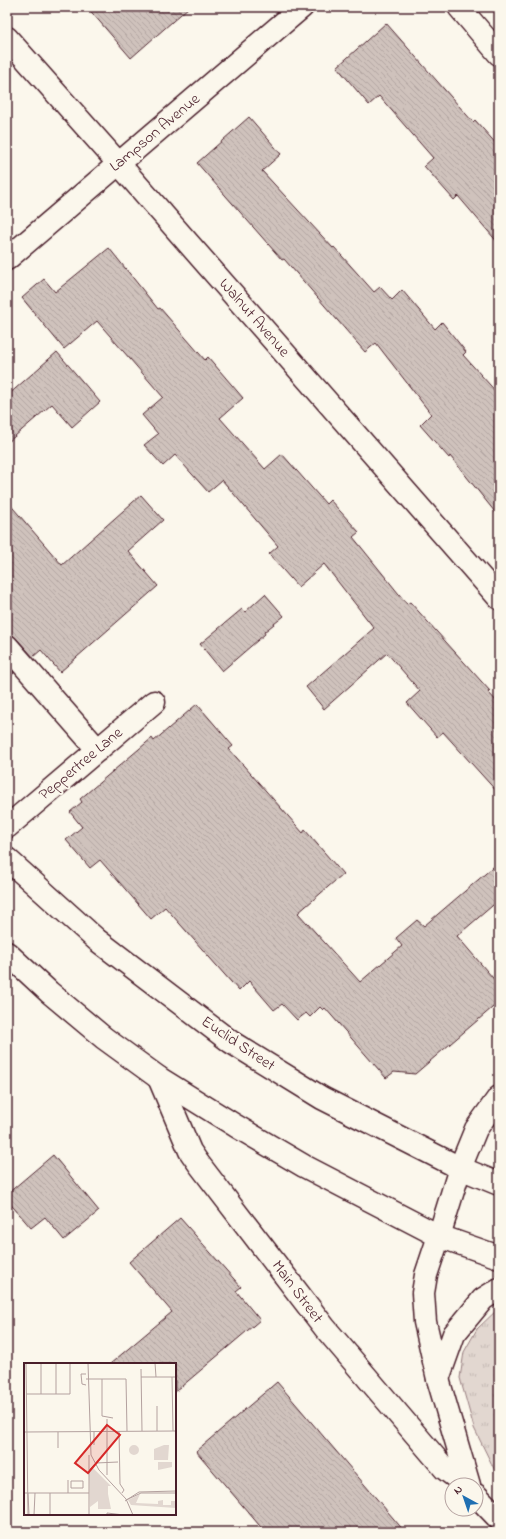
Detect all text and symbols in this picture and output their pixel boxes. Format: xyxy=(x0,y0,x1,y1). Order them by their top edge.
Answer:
street label: Lampson Avenue xyxy=(104,87,206,178)
street label: Walnut Avenue xyxy=(213,273,296,363)
street label: Peppertree Lane xyxy=(34,721,129,806)
street label: Euclid Street xyxy=(196,1010,280,1078)
street label: Main Street xyxy=(265,1255,329,1329)
inset map xyxy=(24,1363,176,1515)
north arrow xyxy=(444,1477,484,1517)
text: N xyxy=(450,1482,466,1499)

